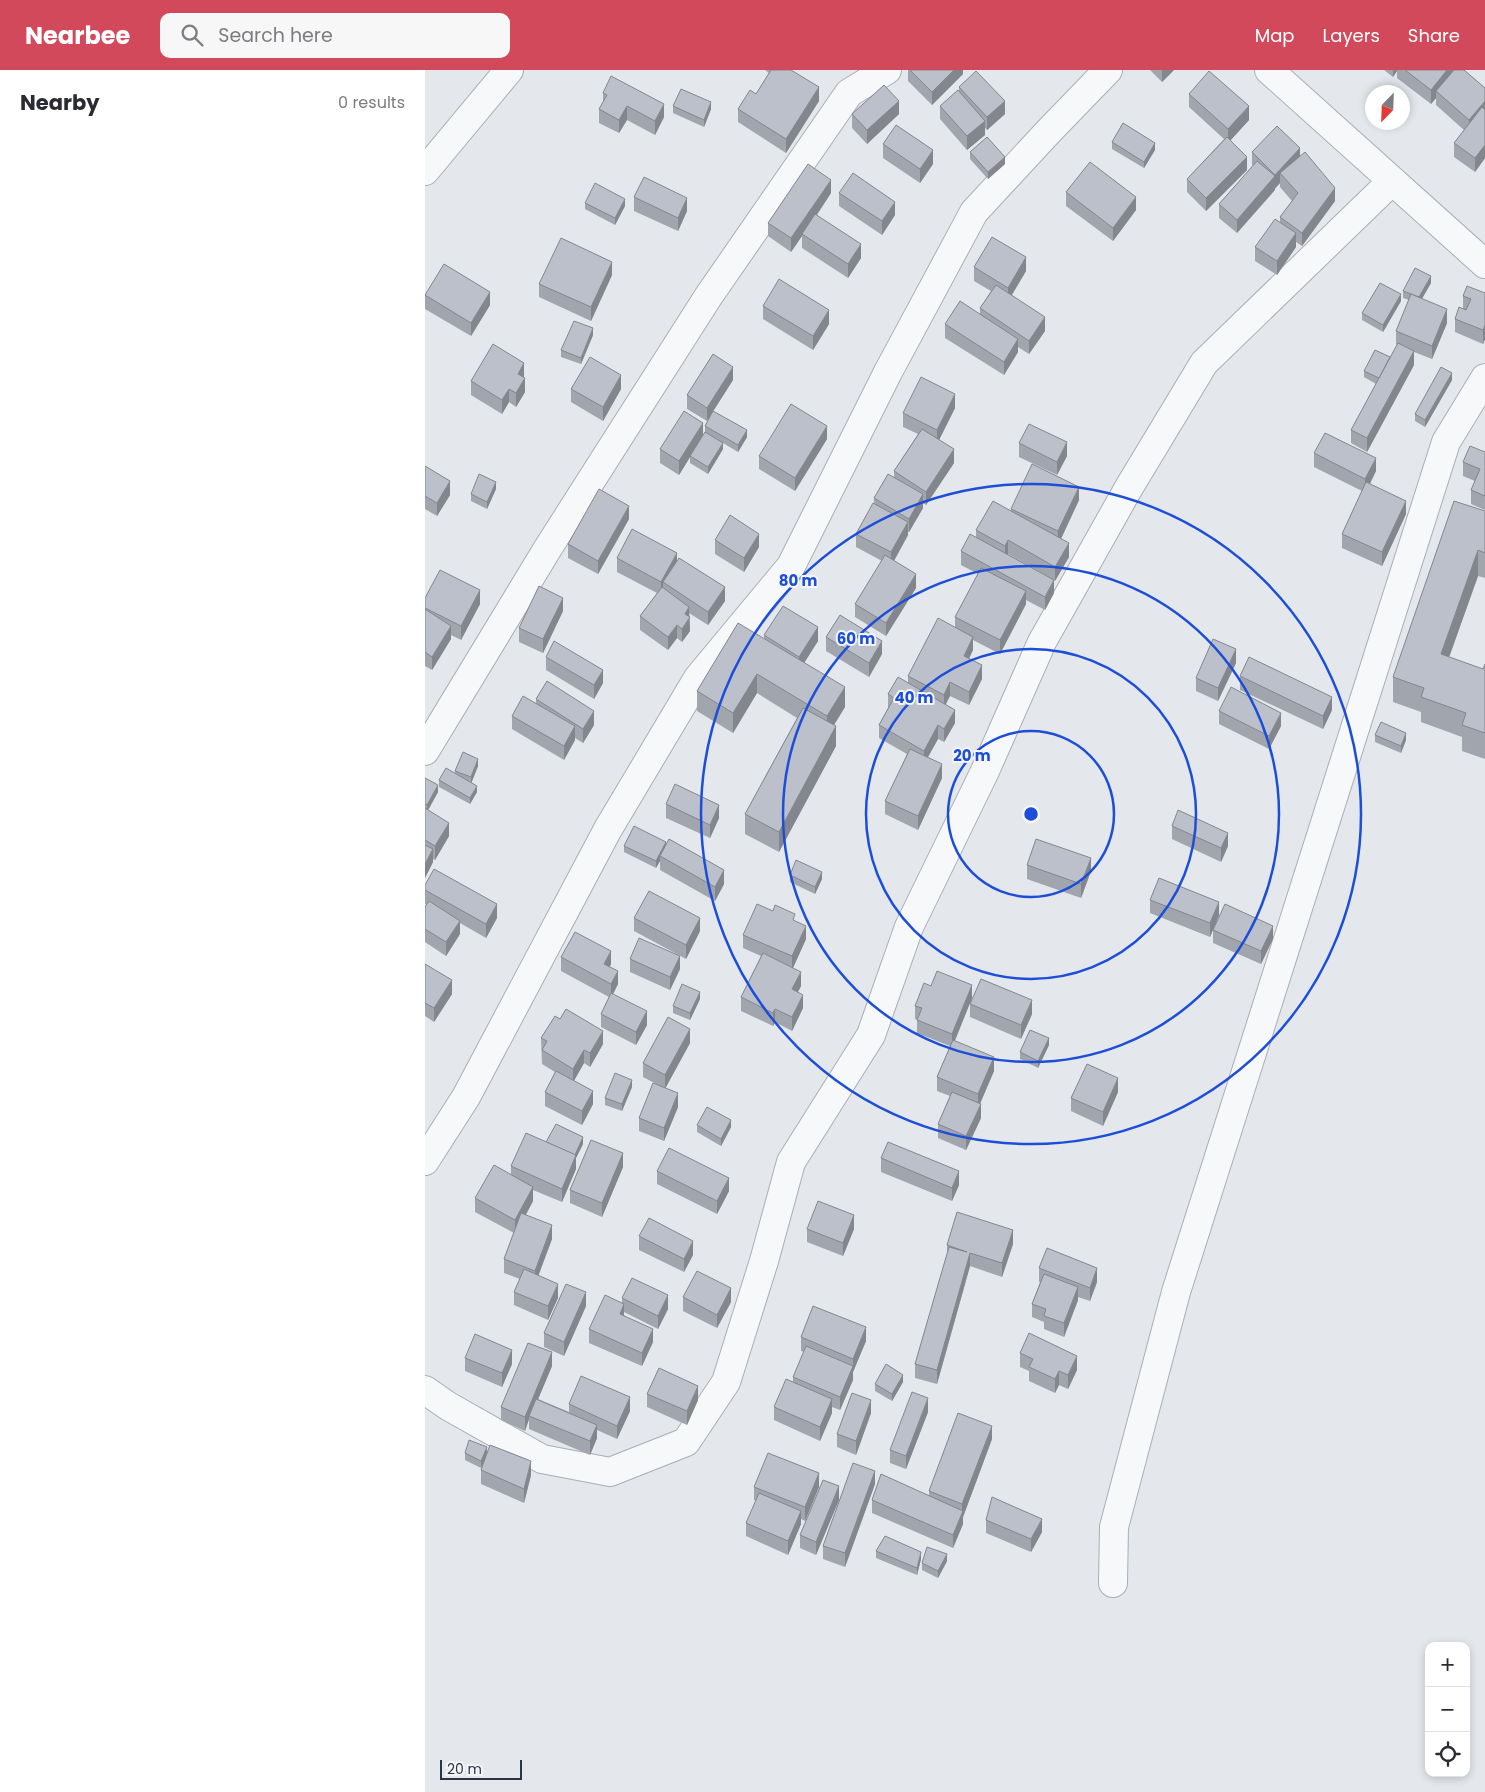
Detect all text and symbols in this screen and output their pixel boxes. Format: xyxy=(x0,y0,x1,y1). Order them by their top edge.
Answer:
search box xyxy=(160,13,510,58)
text: Nearbee xyxy=(25,19,130,52)
icon: search xyxy=(178,21,206,49)
text: Search here xyxy=(218,22,333,49)
text: Map xyxy=(1255,23,1295,48)
text: Layers xyxy=(1323,23,1380,48)
text: Share xyxy=(1408,23,1460,48)
north arrow xyxy=(1365,85,1410,130)
text: Nearby xyxy=(20,88,100,117)
text: 0 results xyxy=(338,91,405,114)
text: 80 m xyxy=(779,570,817,591)
text: 60 m xyxy=(837,628,875,649)
text: 40 m xyxy=(894,687,934,708)
text: 20 m xyxy=(953,745,991,766)
centre of rings xyxy=(1022,805,1040,823)
map controls xyxy=(1425,1642,1470,1777)
button: + xyxy=(1425,1642,1470,1687)
button: − xyxy=(1425,1687,1470,1732)
button: locate xyxy=(1425,1732,1470,1777)
scale bar xyxy=(440,1757,523,1780)
text: 20 m xyxy=(447,1759,482,1779)

